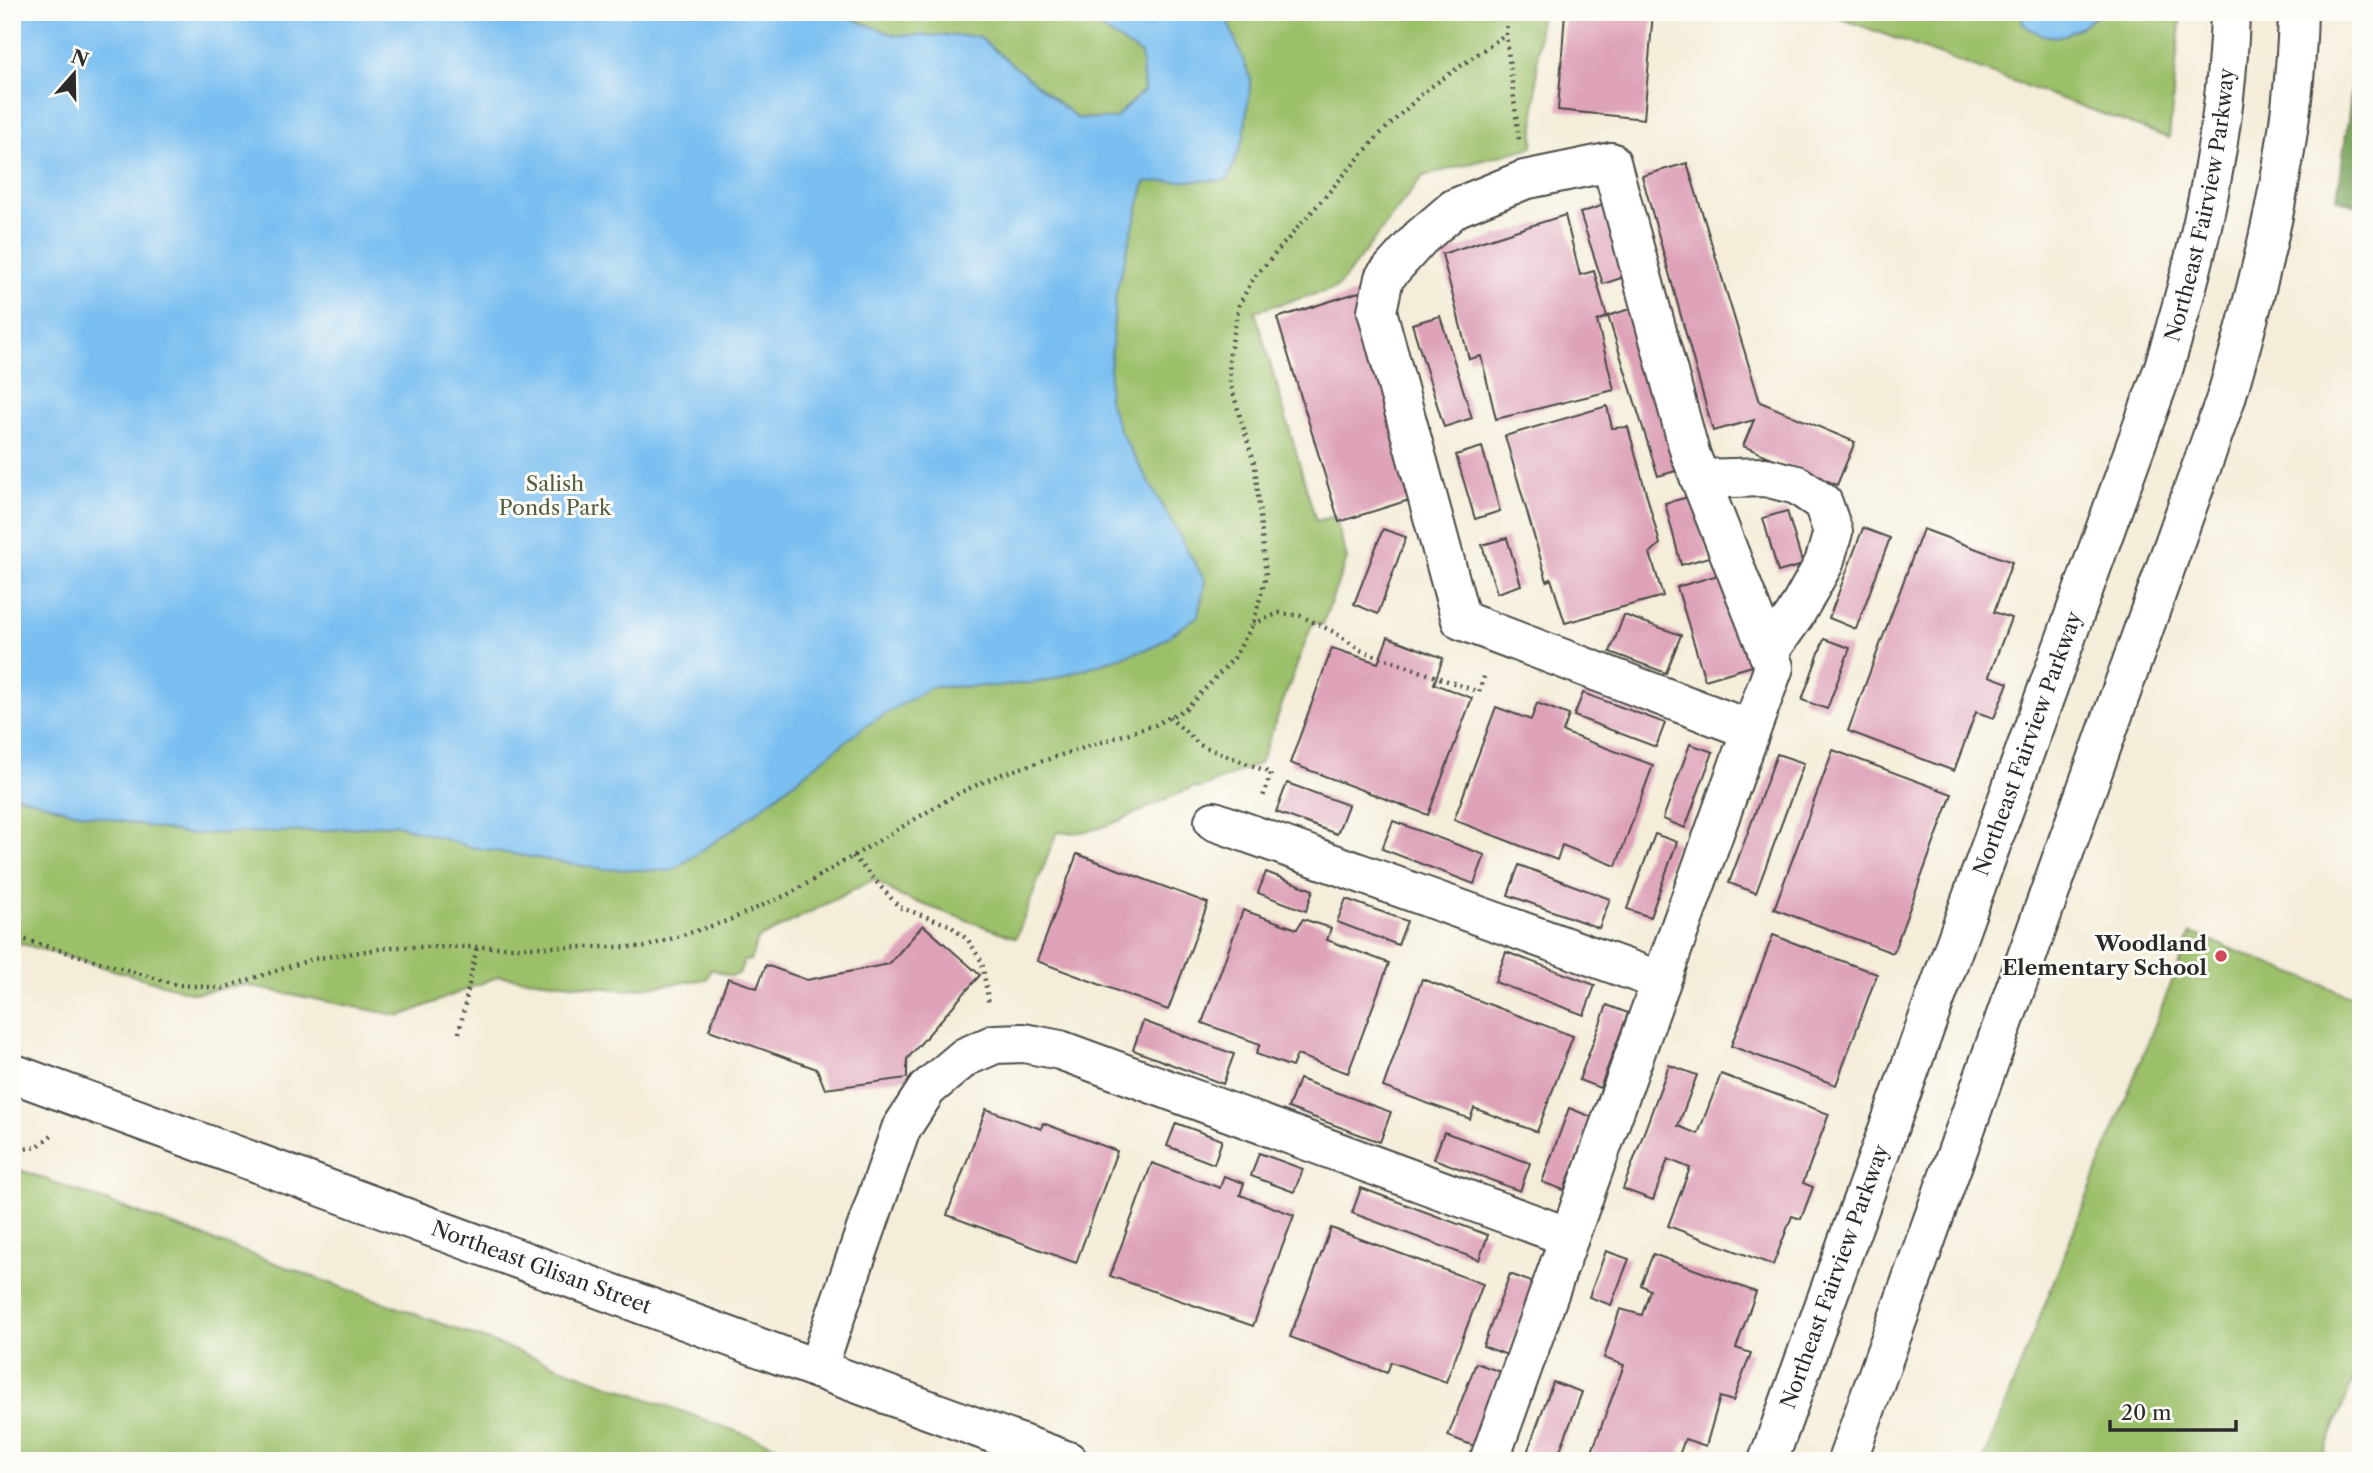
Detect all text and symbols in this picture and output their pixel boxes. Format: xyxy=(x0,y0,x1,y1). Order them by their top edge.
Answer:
north arrow xyxy=(38,38,108,108)
text: N xyxy=(68,45,91,72)
street label: Northeast Fairview Parkway xyxy=(2159,67,2239,344)
park label: Salish Ponds Park xyxy=(499,471,612,520)
street label: Northeast Fairview Parkway xyxy=(1968,608,2087,879)
place label: Woodland Elementary School xyxy=(2002,931,2207,980)
marker: Woodland Elementary School xyxy=(2213,948,2229,964)
street label: Northeast Fairview Parkway xyxy=(1775,1141,1894,1412)
street label: Northeast Glisan Street xyxy=(428,1215,655,1319)
scale bar xyxy=(2110,1389,2236,1433)
text: 20 m xyxy=(2121,1400,2172,1425)

